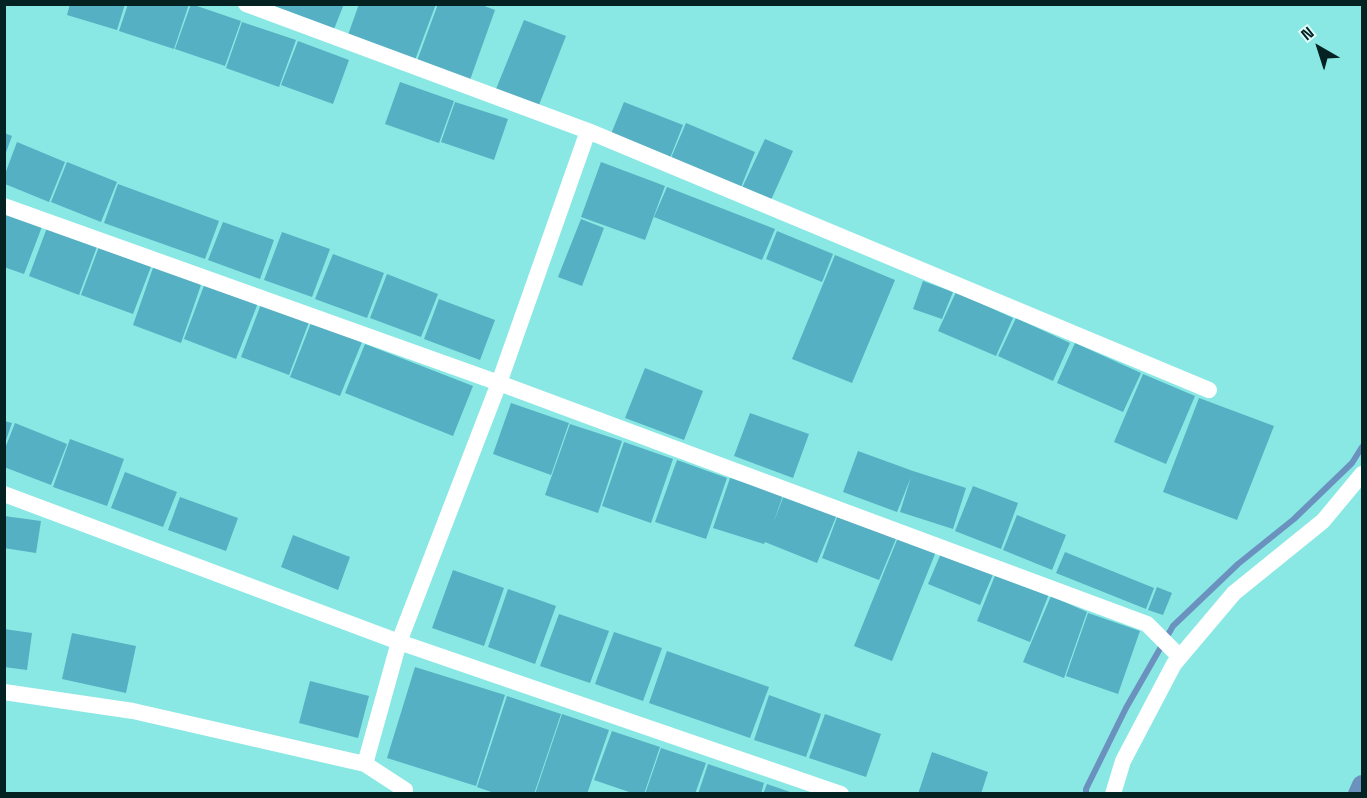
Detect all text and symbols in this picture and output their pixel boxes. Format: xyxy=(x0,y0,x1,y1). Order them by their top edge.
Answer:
north arrow xyxy=(1289,18,1349,78)
text: N xyxy=(1297,22,1318,45)

